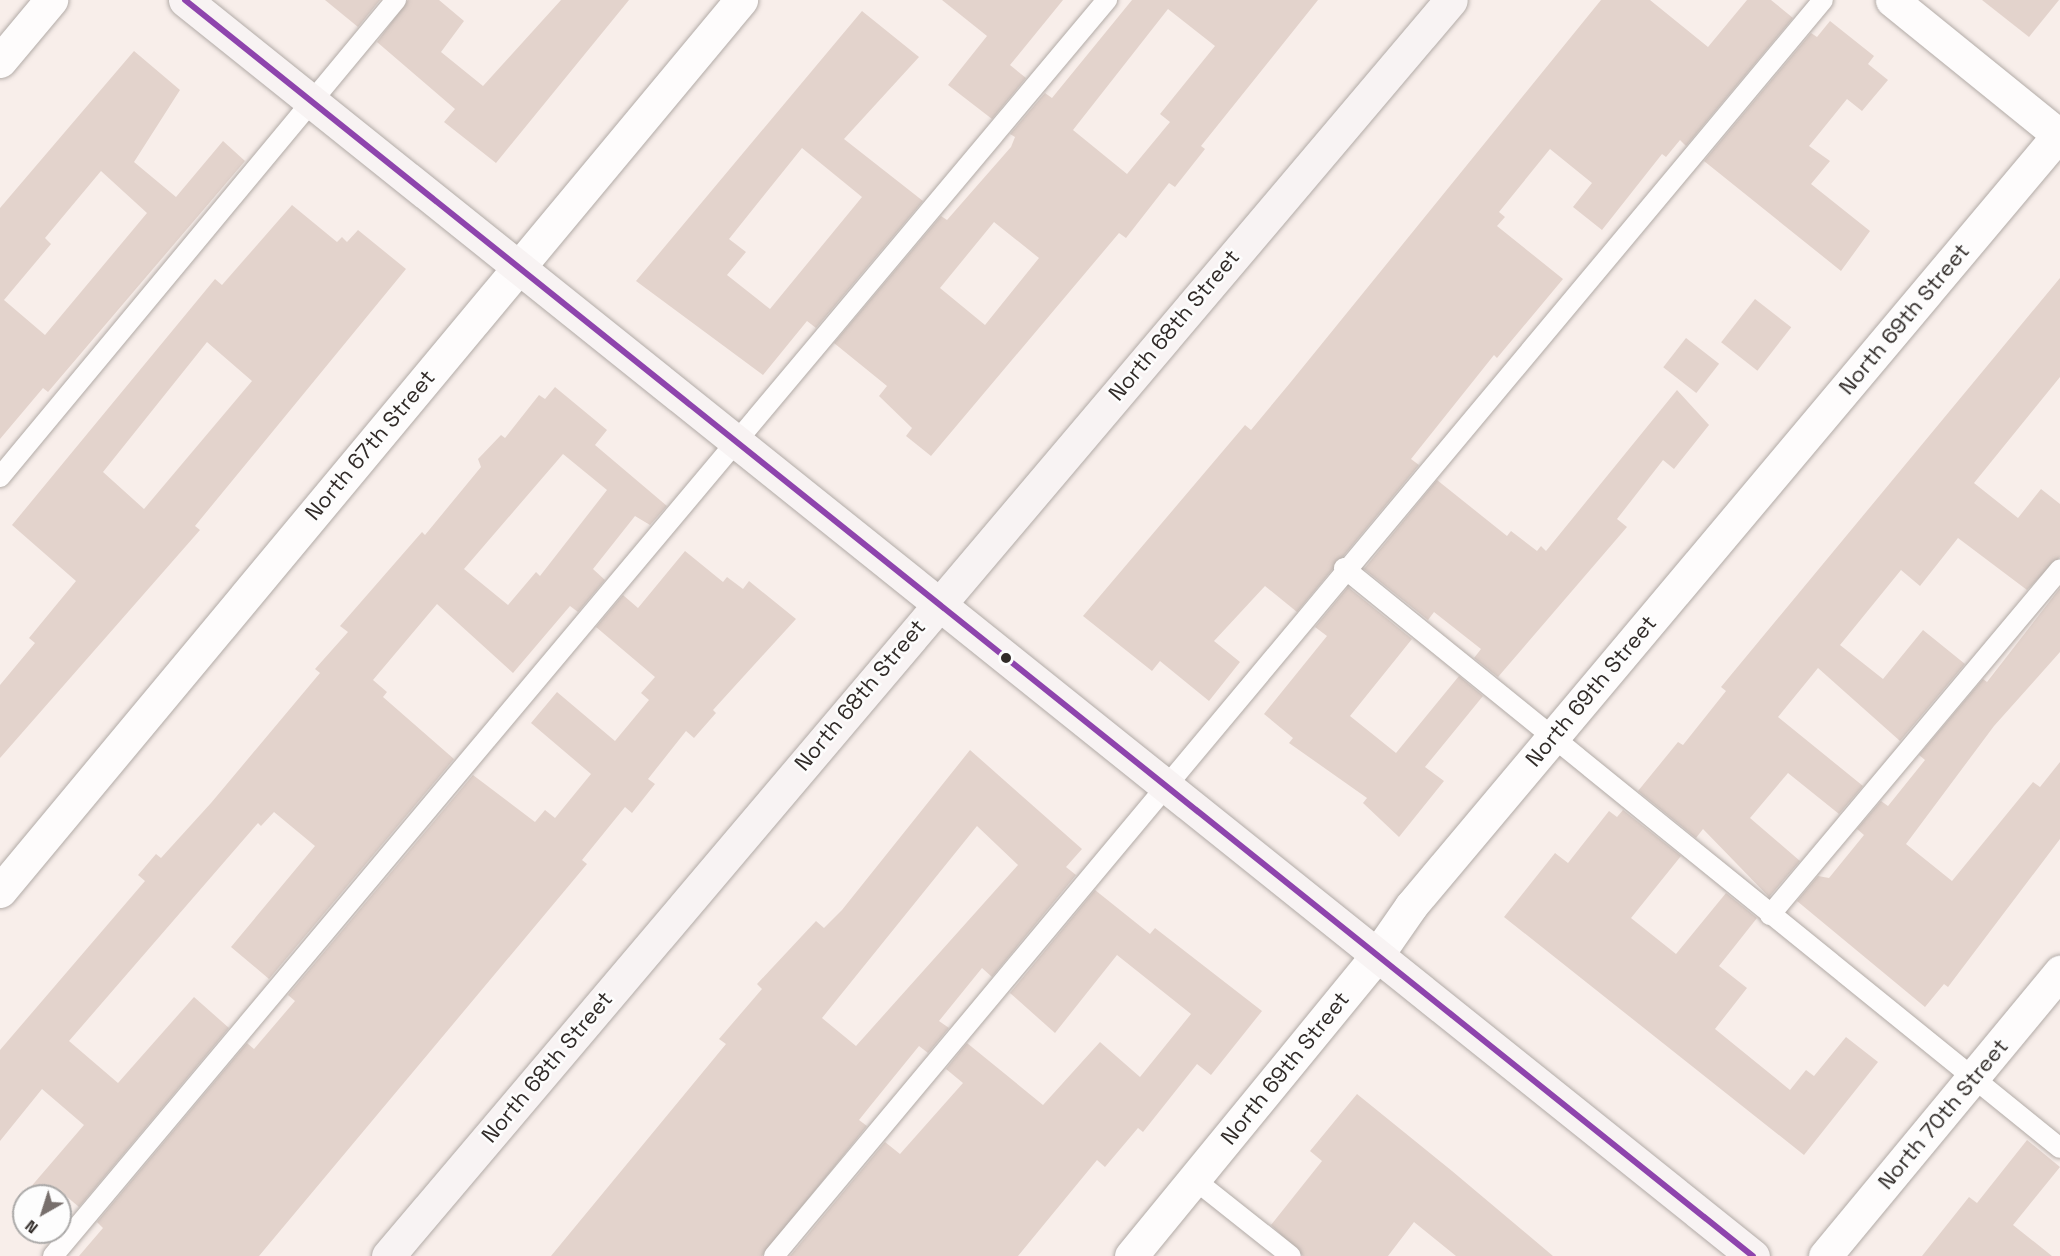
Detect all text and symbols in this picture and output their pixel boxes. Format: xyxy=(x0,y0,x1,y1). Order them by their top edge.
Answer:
street label: North 69th Street xyxy=(1833,238,1975,400)
street label: North 68th Street xyxy=(1103,244,1245,406)
street label: North 67th Street xyxy=(300,365,440,525)
street label: North 69th Street xyxy=(1520,610,1662,772)
street label: North 68th Street xyxy=(789,614,931,776)
unlabelled marker xyxy=(1000,652,1012,664)
street label: North 68th Street xyxy=(476,986,618,1148)
street label: North 69th Street xyxy=(1215,986,1355,1150)
street label: North 70th Street xyxy=(1872,1033,2014,1195)
north arrow xyxy=(12,1184,72,1244)
text: N xyxy=(21,1215,42,1238)

